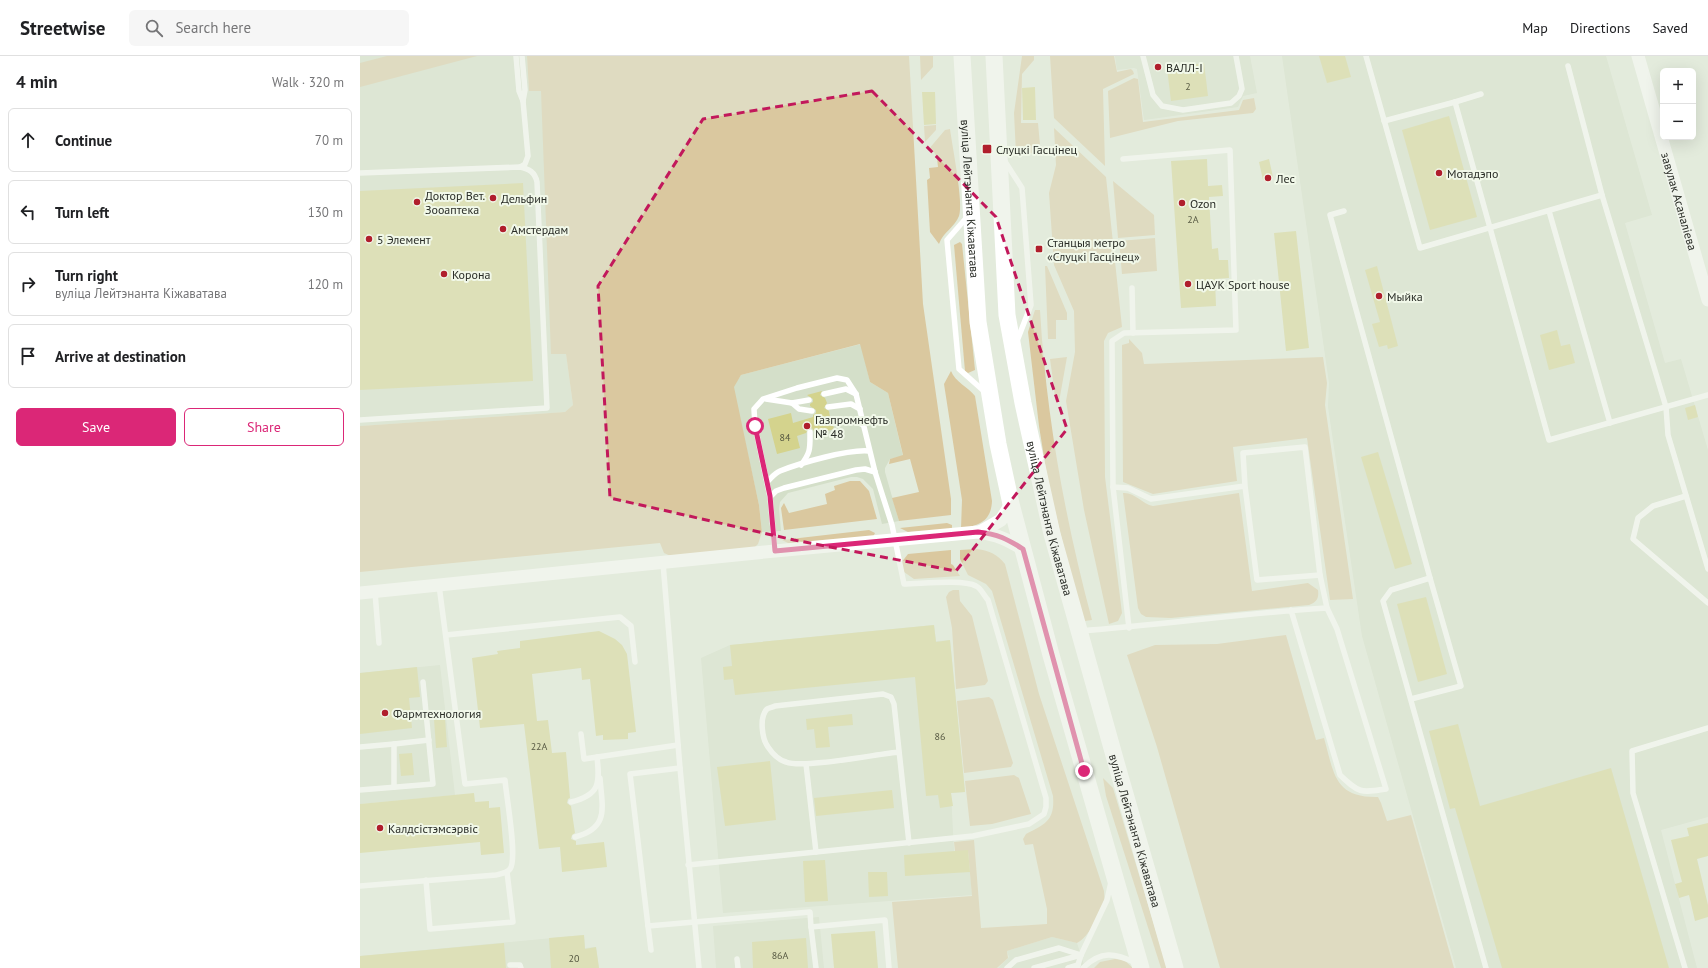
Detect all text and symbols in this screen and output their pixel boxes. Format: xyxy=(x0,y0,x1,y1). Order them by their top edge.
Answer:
search box xyxy=(129,10,409,46)
text: Streetwise xyxy=(20,16,105,40)
icon: search xyxy=(143,17,165,39)
text: Search here xyxy=(175,18,251,37)
text: Map xyxy=(1522,19,1548,37)
text: Directions xyxy=(1570,19,1630,37)
text: Saved xyxy=(1652,19,1688,37)
place label: ВАЛЛ-І xyxy=(1166,60,1203,75)
marker: ВАЛЛ-І xyxy=(1153,62,1163,72)
map controls xyxy=(1660,68,1696,140)
button: + xyxy=(1660,68,1696,104)
text: 4 min xyxy=(16,71,57,93)
text: Walk · 320 m xyxy=(272,74,344,91)
house number: 2 xyxy=(1185,80,1191,93)
button: − xyxy=(1660,104,1696,140)
street label: вуліца Лейтэнанта Кіжаватава xyxy=(958,119,983,279)
icon: ahead xyxy=(17,129,39,151)
text: Continue xyxy=(55,131,112,150)
text: 70 m xyxy=(315,132,343,149)
place label: Слуцкі Гасцінец xyxy=(996,142,1078,157)
marker: Слуцкі Гасцінец xyxy=(981,143,993,155)
street label: завулак Асаналіева xyxy=(1658,150,1701,252)
place label: Мотадэпо xyxy=(1447,166,1498,181)
marker: Мотадэпо xyxy=(1434,168,1444,178)
place label: Лес xyxy=(1275,171,1295,186)
marker: Лес xyxy=(1263,173,1273,183)
place label: Доктор Вет. Зооаптека xyxy=(425,188,485,217)
place label: Дельфин xyxy=(501,191,547,206)
marker: Дельфин xyxy=(488,193,498,203)
place label: Ozon xyxy=(1190,196,1216,211)
marker: Доктор Вет. Зооаптека xyxy=(412,197,422,207)
marker: Ozon xyxy=(1177,198,1187,208)
icon: left xyxy=(17,201,39,223)
text: Turn left xyxy=(55,203,109,222)
text: 130 m xyxy=(308,204,343,221)
house number: 2А xyxy=(1187,213,1199,226)
place label: Амстердам xyxy=(511,222,568,237)
marker: Амстердам xyxy=(498,224,508,234)
place label: 5 Элемент xyxy=(377,232,431,247)
marker: 5 Элемент xyxy=(364,234,374,244)
place label: Станцыя метро «Слуцкі Гасцінец» xyxy=(1047,235,1140,264)
marker: Станцыя метро «Слуцкі Гасцінец» xyxy=(1034,244,1044,254)
text: Turn right xyxy=(55,266,118,285)
place label: Корона xyxy=(452,267,490,282)
marker: Корона xyxy=(439,269,449,279)
icon: right xyxy=(17,273,39,295)
text: 120 m xyxy=(308,276,343,293)
place label: ЦАУК Sport house xyxy=(1196,277,1290,292)
marker: ЦАУК Sport house xyxy=(1183,279,1193,289)
text: вуліца Лейтэнанта Кіжаватава xyxy=(55,285,227,302)
place label: Мыйка xyxy=(1387,289,1423,304)
marker: Мыйка xyxy=(1374,291,1384,301)
icon: arrive xyxy=(17,345,39,367)
text: Arrive at destination xyxy=(55,347,186,366)
button: Save xyxy=(16,408,176,446)
button: Share xyxy=(184,408,344,446)
place label: Газпромнефть № 48 xyxy=(815,412,889,441)
route start xyxy=(746,417,764,435)
marker: Газпромнефть № 48 xyxy=(802,421,812,431)
house number: 84 xyxy=(780,431,791,444)
street label: вуліца Лейтэнанта Кіжаватава xyxy=(1024,439,1076,597)
place label: Фармтехнология xyxy=(393,706,481,721)
marker: Фармтехнология xyxy=(380,708,390,718)
house number: 86 xyxy=(935,730,945,743)
house number: 22А xyxy=(531,740,548,753)
street label: вуліца Лейтэнанта Кіжаватава xyxy=(1106,752,1165,909)
route end xyxy=(1075,762,1093,780)
place label: Калдсістэмсэрвіс xyxy=(388,821,478,836)
marker: Калдсістэмсэрвіс xyxy=(375,823,385,833)
house number: 86А xyxy=(772,949,789,962)
house number: 20 xyxy=(569,952,580,965)

